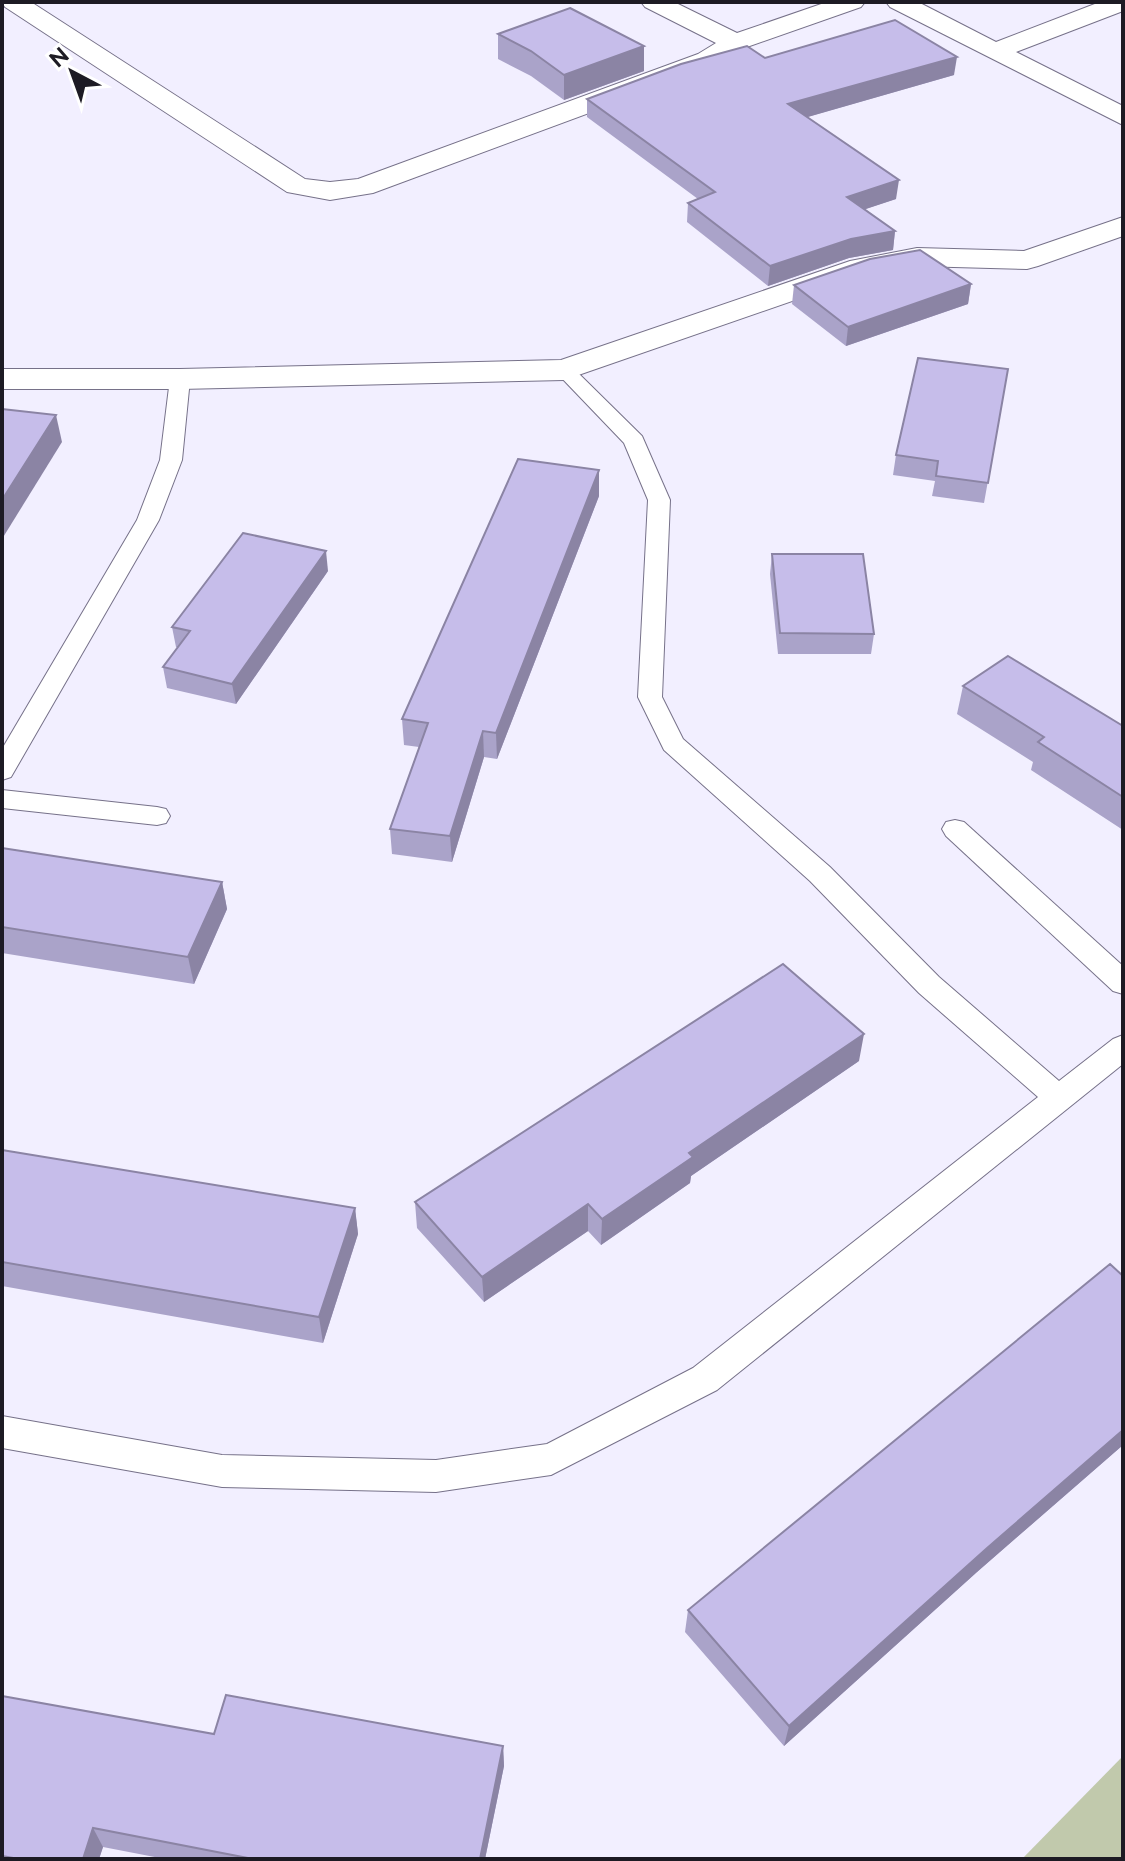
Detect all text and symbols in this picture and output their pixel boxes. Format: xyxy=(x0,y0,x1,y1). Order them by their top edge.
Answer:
north arrow xyxy=(32,32,112,112)
text: N xyxy=(44,42,74,72)

